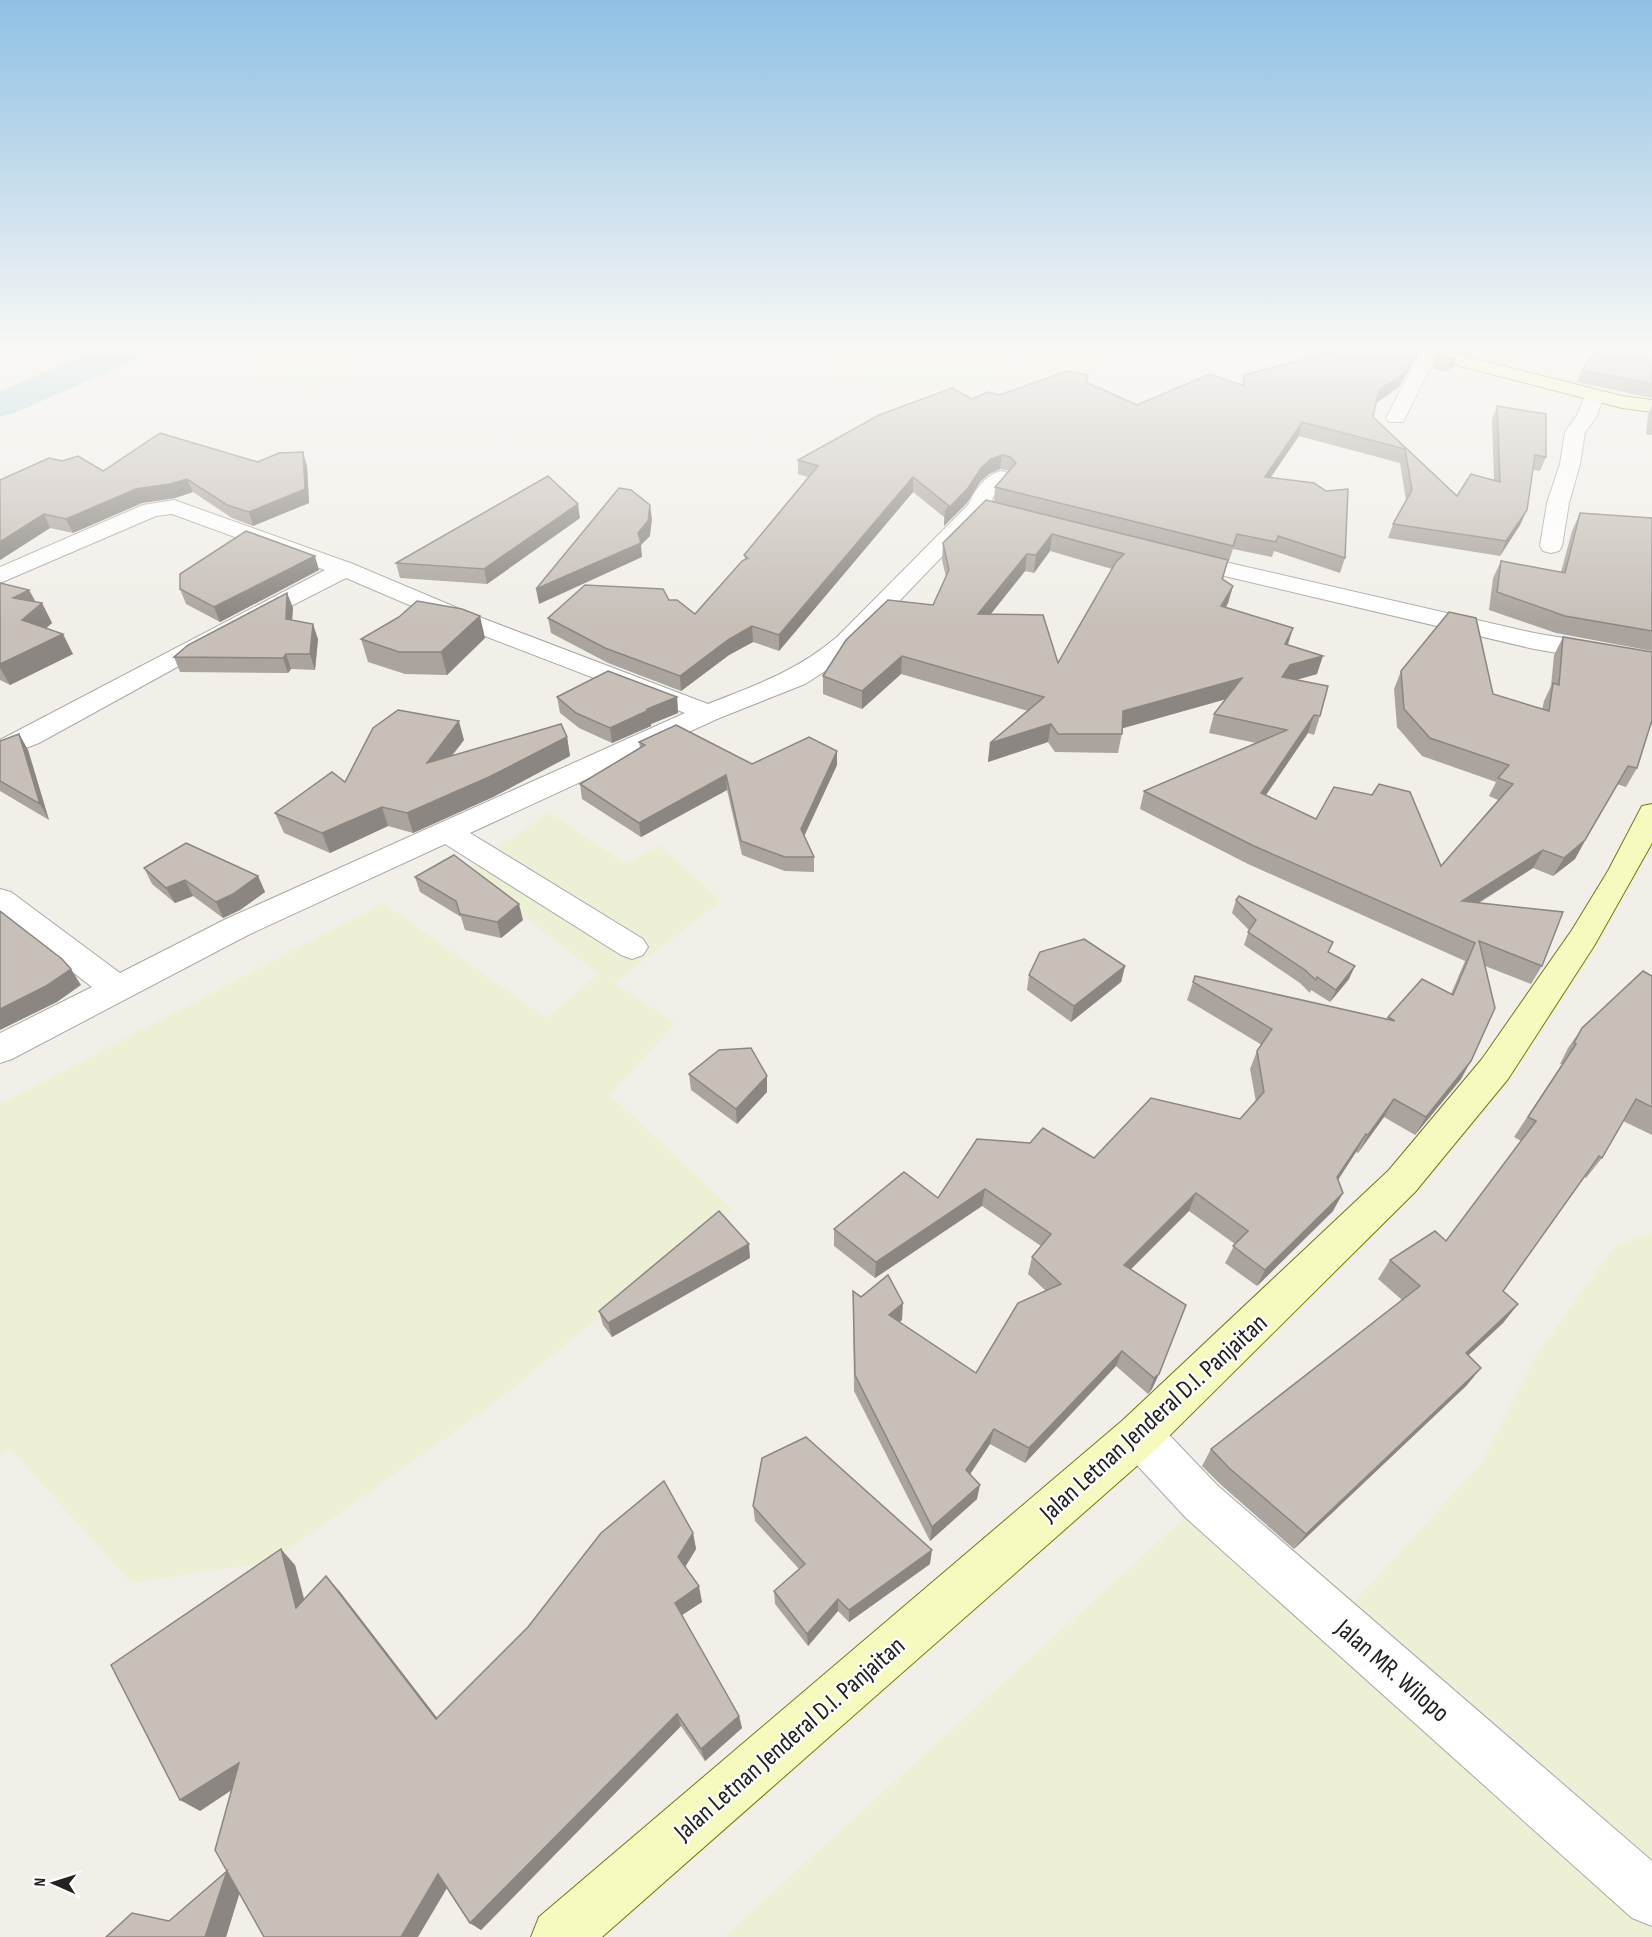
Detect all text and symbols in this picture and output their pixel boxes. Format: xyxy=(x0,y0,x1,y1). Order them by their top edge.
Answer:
street label: Jalan Letnan Jenderal D.I. Panjaitan xyxy=(1033,1308,1274,1529)
street label: Jalan MR. Wilopo xyxy=(1328,1613,1455,1729)
street label: Jalan Letnan Jenderal D.I. Panjaitan xyxy=(668,1631,912,1848)
north arrow xyxy=(24,1853,84,1913)
text: N xyxy=(31,1878,50,1887)

